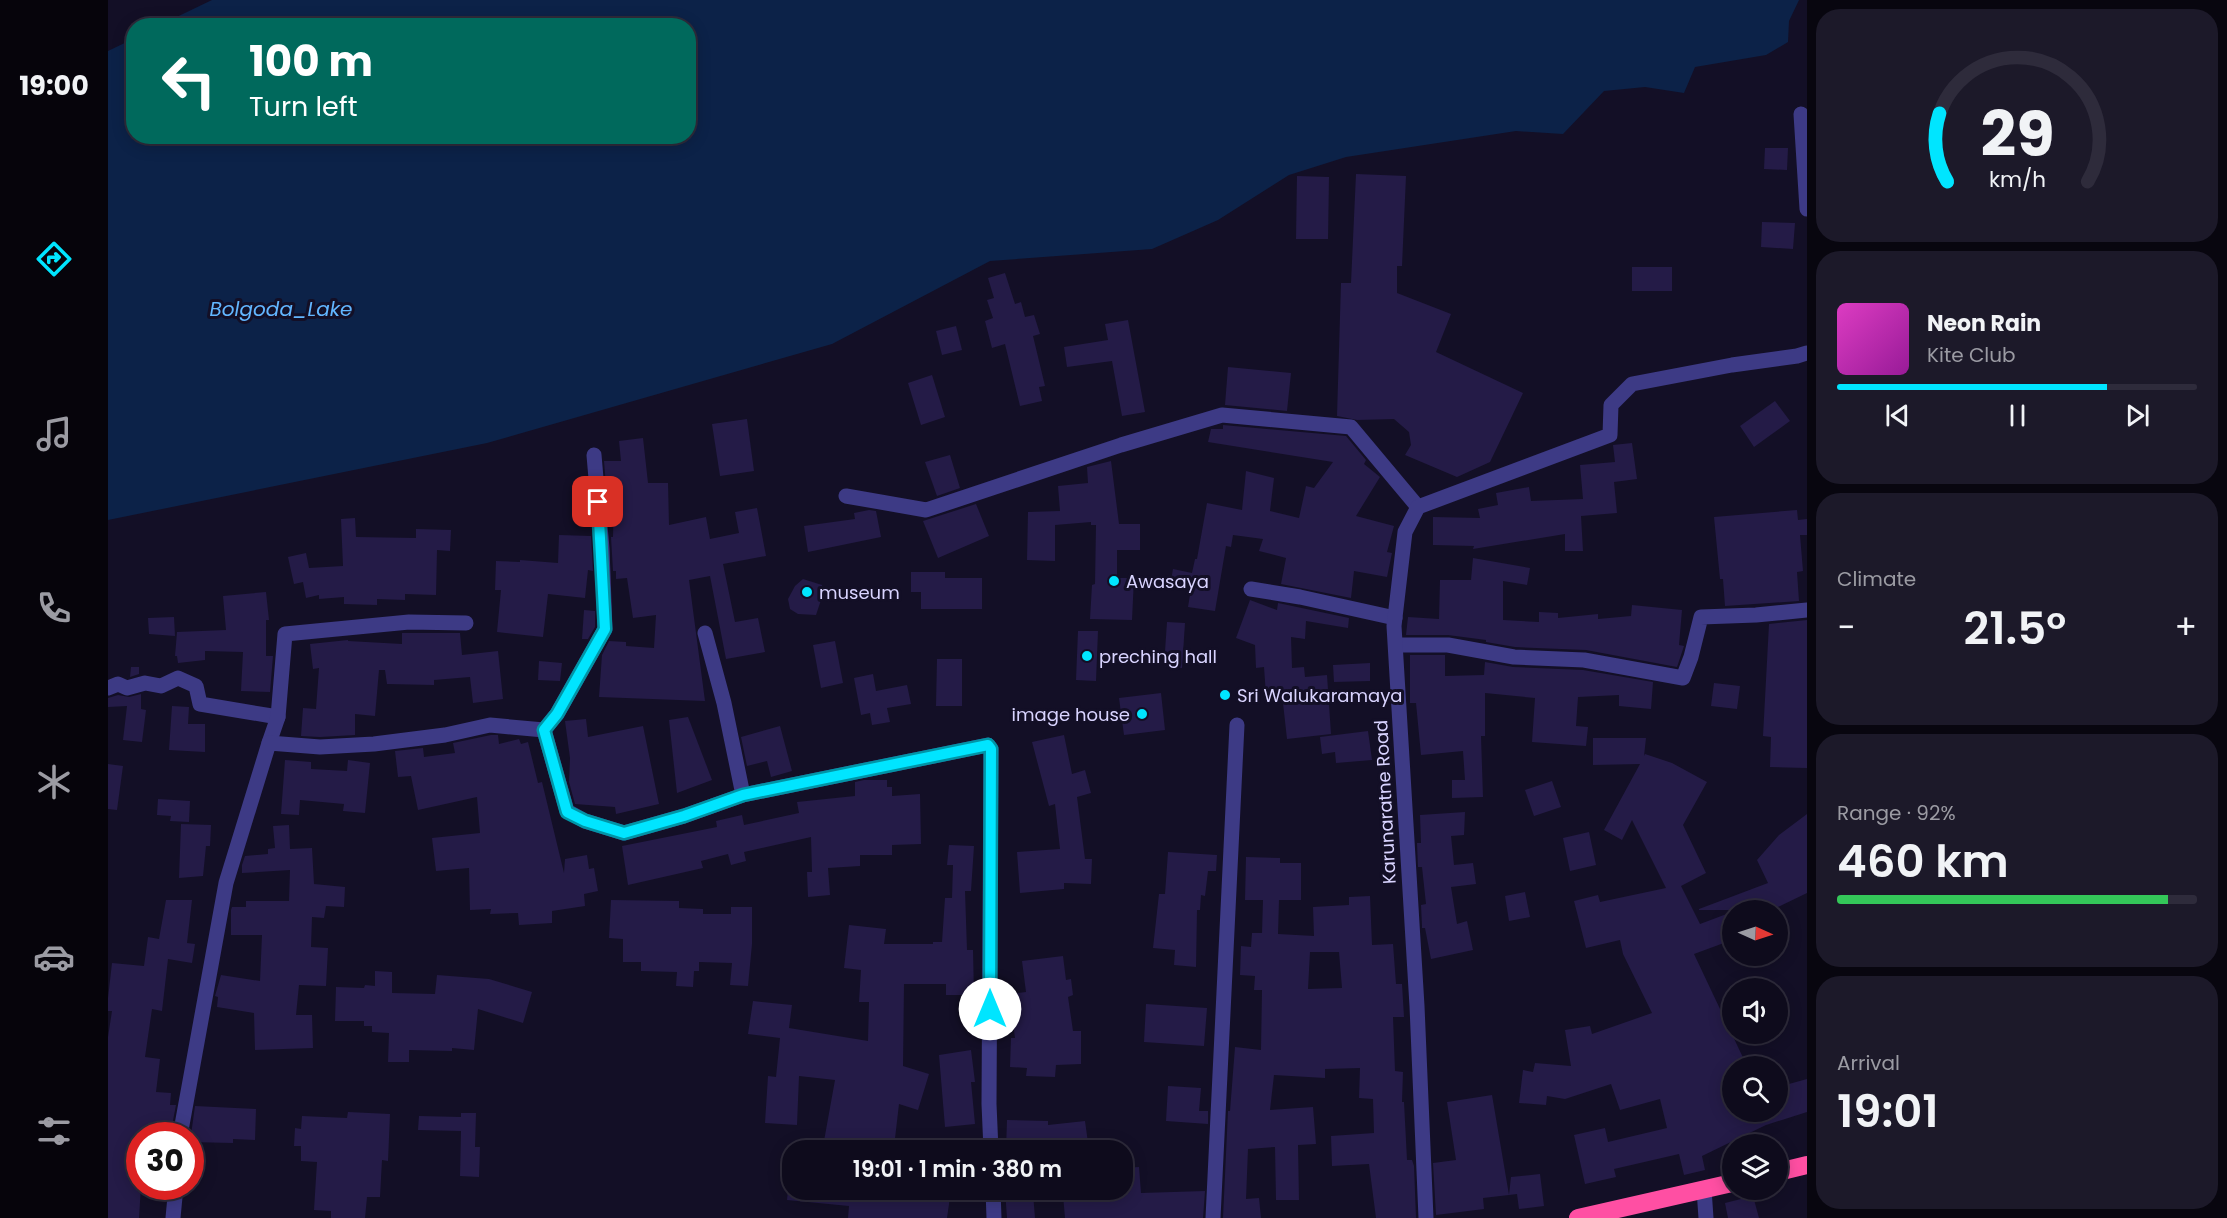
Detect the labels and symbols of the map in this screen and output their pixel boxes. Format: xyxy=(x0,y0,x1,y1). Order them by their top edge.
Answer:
water label: Bolgoda_Lake xyxy=(210,295,352,323)
pin xyxy=(572,476,623,527)
place label: Awasaya xyxy=(1126,569,1209,594)
marker: Awasaya xyxy=(1107,574,1121,588)
place label: museum xyxy=(819,580,900,605)
marker: museum xyxy=(800,585,814,599)
place label: preching hall xyxy=(1099,644,1217,669)
marker: preching hall xyxy=(1080,649,1094,663)
place label: Sri Walukaramaya xyxy=(1237,683,1403,708)
marker: Sri Walukaramaya xyxy=(1218,688,1232,702)
place label: image house xyxy=(1012,702,1130,727)
marker: image house xyxy=(1135,707,1149,721)
street label: Karunaratne Road xyxy=(1368,719,1402,885)
north arrow xyxy=(1722,900,1788,966)
position arrow xyxy=(958,977,1022,1041)
speed limit sign: 30 xyxy=(126,1122,204,1200)

